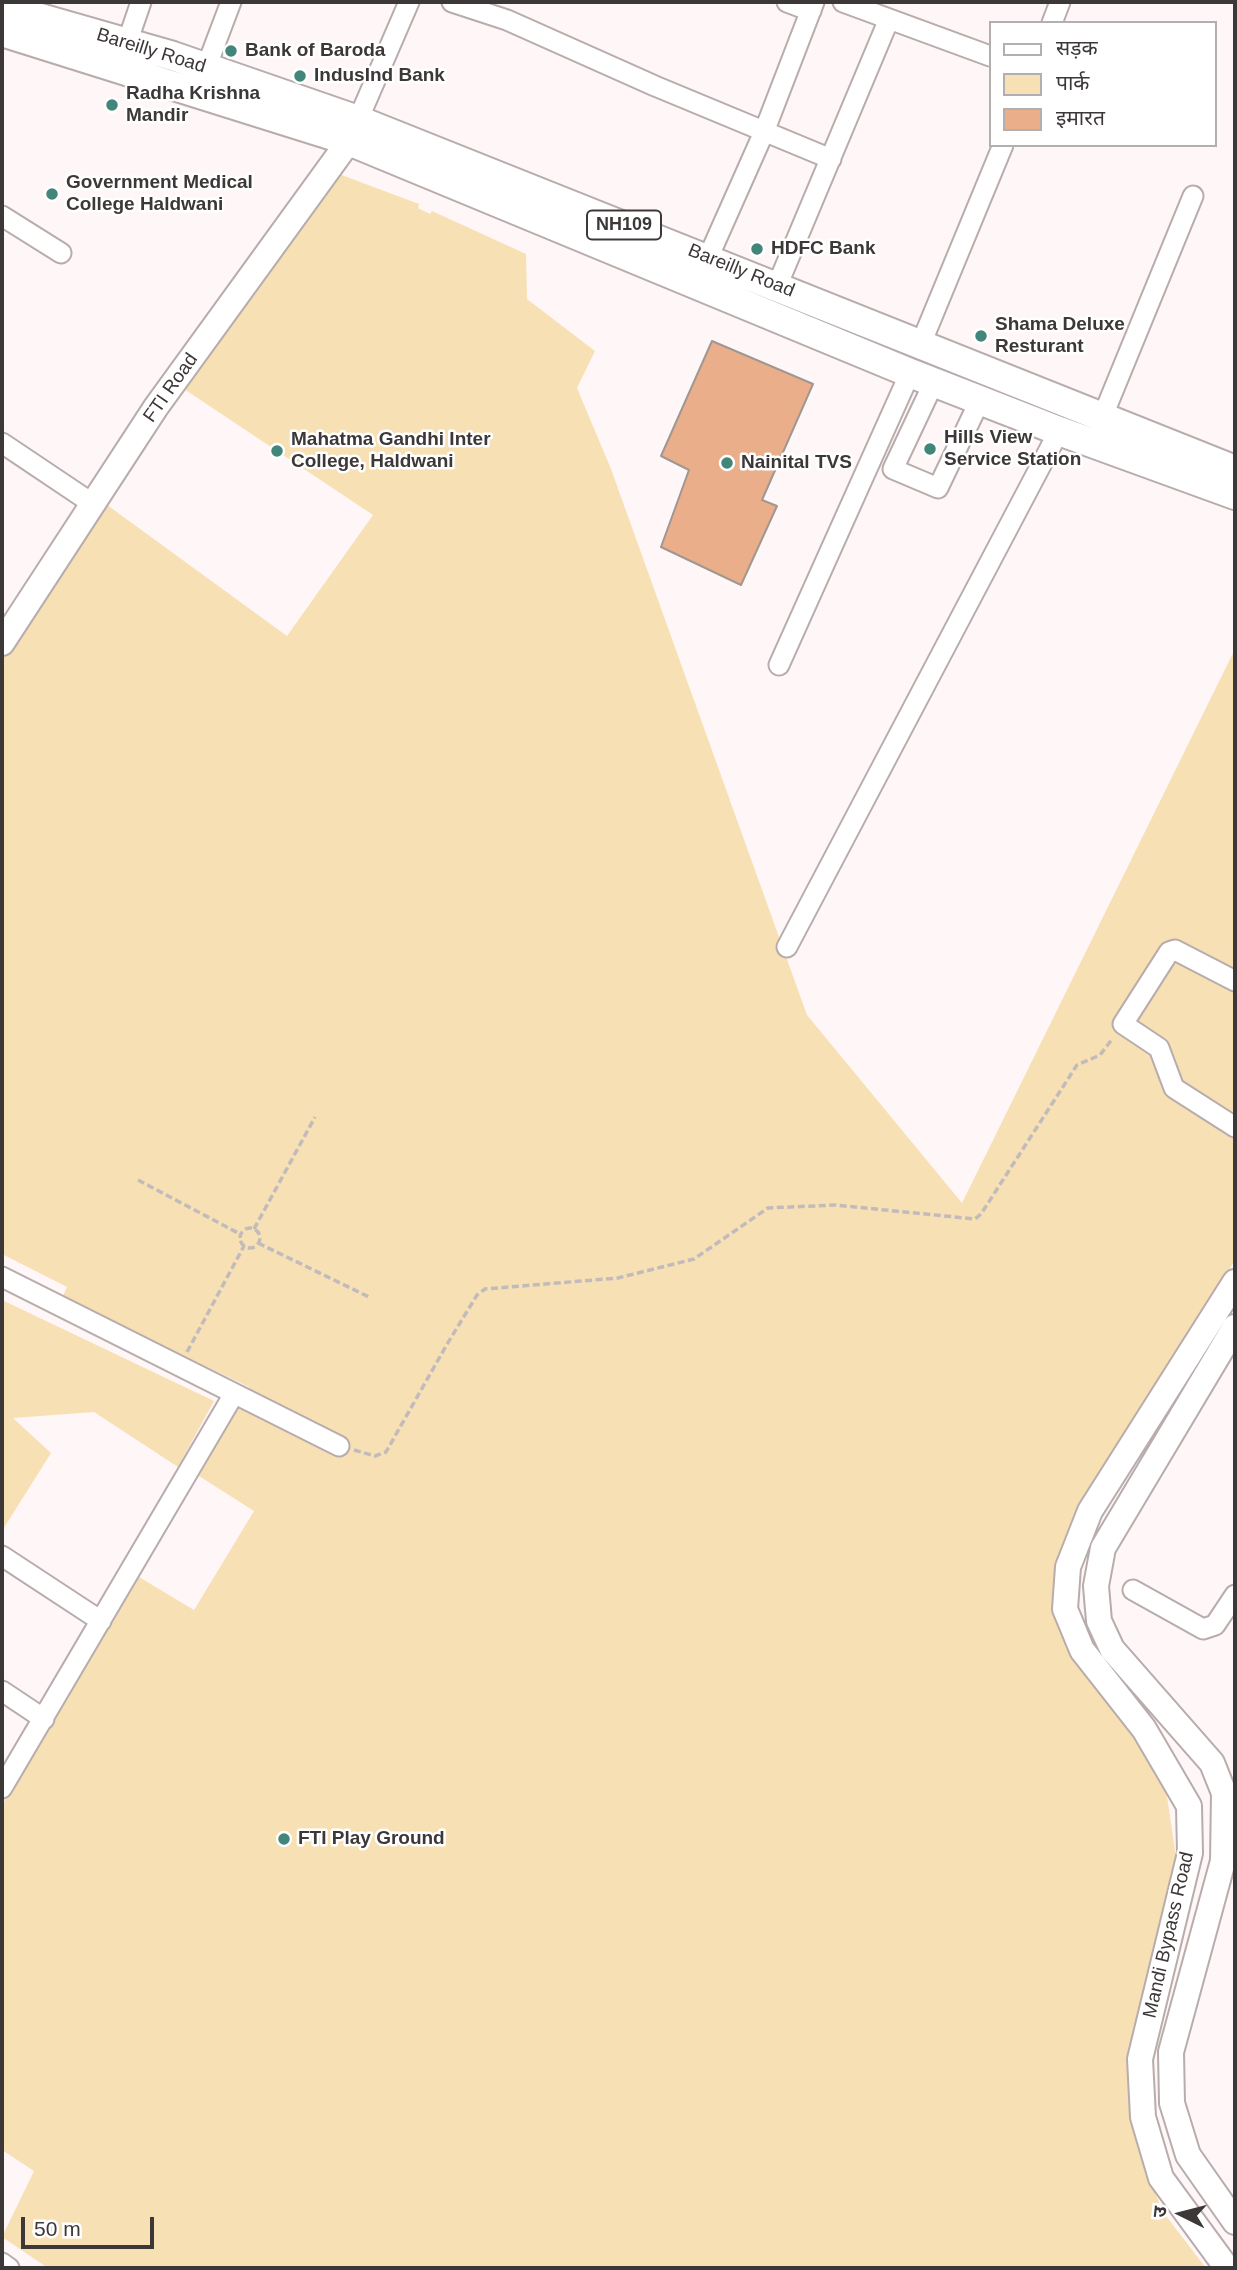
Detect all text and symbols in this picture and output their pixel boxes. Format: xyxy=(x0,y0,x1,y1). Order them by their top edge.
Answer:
legend xyxy=(988,21,1216,147)
street label: Bareilly Road xyxy=(94,24,208,78)
text: सड़क xyxy=(1056,36,1098,59)
place label: Bank of Baroda xyxy=(245,40,385,62)
marker: Bank of Baroda xyxy=(223,43,239,59)
place label: IndusInd Bank xyxy=(314,65,445,87)
marker: IndusInd Bank xyxy=(292,68,308,84)
text: पार्क xyxy=(1056,71,1090,94)
place label: Radha Krishna Mandir xyxy=(126,83,260,127)
marker: Radha Krishna Mandir xyxy=(104,97,120,113)
text: इमारत xyxy=(1056,106,1105,129)
place label: Government Medical College Haldwani xyxy=(66,172,253,216)
marker: Government Medical College Haldwani xyxy=(44,186,60,202)
road number: NH109 xyxy=(587,210,661,240)
place label: HDFC Bank xyxy=(771,238,876,260)
street label: Bareilly Road xyxy=(684,239,798,303)
marker: HDFC Bank xyxy=(749,241,765,257)
place label: Shama Deluxe Resturant xyxy=(995,314,1125,358)
marker: Shama Deluxe Resturant xyxy=(973,328,989,344)
street label: FTI Road xyxy=(139,349,203,427)
place label: Hills View Service Station xyxy=(944,427,1081,471)
place label: Mahatma Gandhi Inter College, Haldwani xyxy=(291,429,491,473)
marker: Hills View Service Station xyxy=(922,441,938,457)
marker: Mahatma Gandhi Inter College, Haldwani xyxy=(269,443,285,459)
place label: Nainital TVS xyxy=(741,452,852,474)
marker: Nainital TVS xyxy=(719,455,735,471)
place label: FTI Play Ground xyxy=(298,1828,445,1850)
marker: FTI Play Ground xyxy=(276,1831,292,1847)
street label: Mandi Bypass Road xyxy=(1139,1850,1199,2020)
north arrow xyxy=(1146,2179,1216,2249)
scale bar xyxy=(24,2204,158,2248)
text: उ xyxy=(1149,2205,1171,2218)
text: 50 m xyxy=(34,2217,81,2240)

